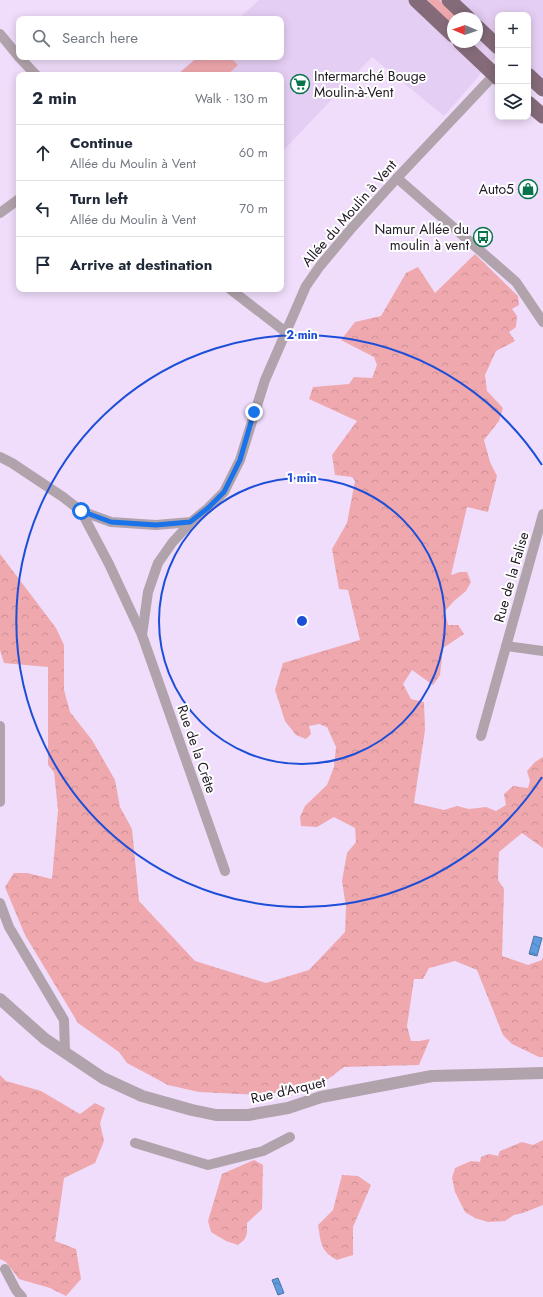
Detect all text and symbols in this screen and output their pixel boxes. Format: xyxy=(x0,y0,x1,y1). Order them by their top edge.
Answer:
north arrow xyxy=(447,12,483,48)
map controls xyxy=(495,12,531,120)
button: + xyxy=(495,12,531,48)
search box xyxy=(16,16,284,60)
icon: search xyxy=(30,27,52,49)
text: Search here xyxy=(62,27,138,49)
button: − xyxy=(495,48,531,84)
place label: Intermarché Bouge Moulin-à-Vent xyxy=(314,66,426,102)
supermarket icon: Intermarché Bouge Moulin-à-Vent xyxy=(289,73,311,95)
button: layers xyxy=(495,84,531,120)
text: 2 min xyxy=(32,86,77,110)
text: Walk · 130 m xyxy=(195,89,268,108)
text: Continue xyxy=(70,132,133,154)
icon: ahead xyxy=(32,142,54,164)
text: 60 m xyxy=(239,143,268,162)
text: Allée du Moulin à Vent xyxy=(70,154,196,173)
street label: Allée du Moulin à Vent xyxy=(297,155,401,271)
shop icon: Auto5 xyxy=(517,178,539,200)
place label: Auto5 xyxy=(479,179,514,199)
text: Turn left xyxy=(70,188,128,210)
icon: left xyxy=(32,198,54,220)
text: 70 m xyxy=(239,199,268,218)
text: Allée du Moulin à Vent xyxy=(70,210,196,229)
place label: Namur Allée du moulin à vent xyxy=(375,219,470,255)
bus stop icon: Namur Allée du moulin à vent xyxy=(472,226,494,248)
icon: arrive xyxy=(32,254,54,276)
text: Arrive at destination xyxy=(70,254,212,276)
text: 2 min xyxy=(286,326,318,344)
route end xyxy=(245,403,263,421)
text: 1 min xyxy=(287,469,317,487)
route start xyxy=(72,502,90,520)
street label: Rue de la Falise xyxy=(489,529,533,625)
centre of rings xyxy=(295,614,309,628)
street label: Rue de la Crête xyxy=(173,702,221,796)
street label: Rue d'Arquet xyxy=(249,1072,328,1108)

